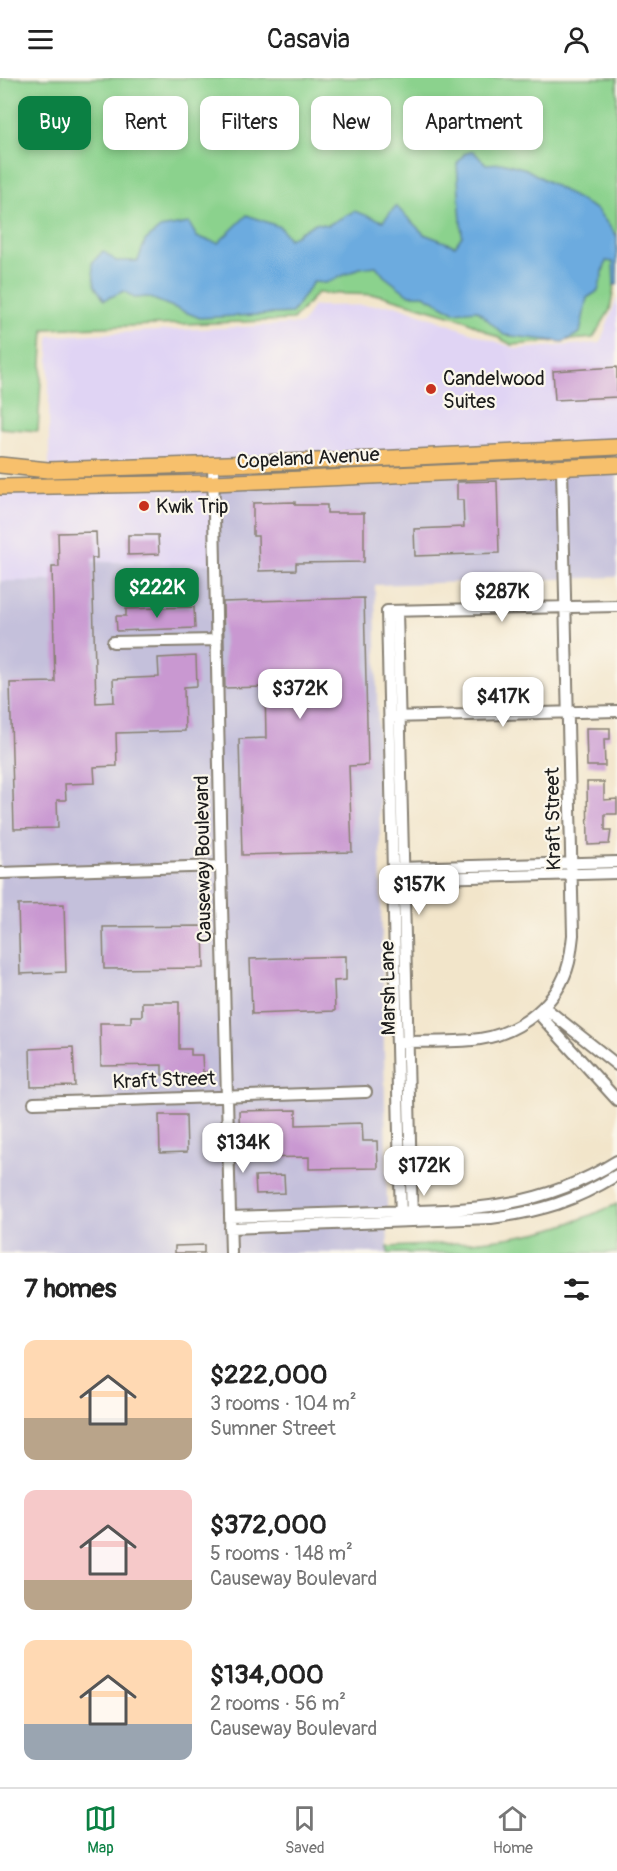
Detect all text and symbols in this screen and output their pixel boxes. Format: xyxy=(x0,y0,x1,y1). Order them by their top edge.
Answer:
icon: menu xyxy=(24,23,57,56)
text: Casavia xyxy=(267,23,350,56)
icon: person xyxy=(560,23,593,56)
chip: Buy xyxy=(18,96,91,150)
chip: Rent xyxy=(103,96,188,150)
chip: Filters xyxy=(200,96,299,150)
chip: New xyxy=(311,96,391,150)
chip: Apartment xyxy=(403,96,543,150)
place label: Candelwood Suites xyxy=(443,366,545,414)
marker: Candelwood Suites xyxy=(424,382,438,396)
street label: Copeland Avenue xyxy=(236,442,380,474)
place label: Kwik Trip xyxy=(156,494,228,519)
marker: Kwik Trip xyxy=(137,499,151,513)
pin: $222K xyxy=(115,568,199,619)
pin: $287K xyxy=(460,572,544,623)
text: $222K xyxy=(129,575,185,600)
text: $287K xyxy=(475,579,529,604)
pin: $372K xyxy=(258,669,342,720)
text: $372K xyxy=(272,676,328,701)
pin: $417K xyxy=(461,677,545,728)
text: $417K xyxy=(477,684,529,709)
street label: Kraft Street xyxy=(540,766,566,871)
street label: Causeway Boulevard xyxy=(189,775,217,943)
pin: $157K xyxy=(377,865,461,916)
text: $157K xyxy=(393,872,445,897)
street label: Marsh Lane xyxy=(375,940,401,1036)
street label: Kraft Street xyxy=(112,1066,217,1094)
pin: $134K xyxy=(201,1123,285,1174)
text: $134K xyxy=(216,1130,270,1155)
pin: $172K xyxy=(382,1146,466,1197)
text: $172K xyxy=(398,1153,450,1178)
text: 7 homes xyxy=(24,1273,116,1305)
icon: filters xyxy=(560,1273,593,1306)
text: $222,000 xyxy=(210,1359,328,1391)
icon: home xyxy=(72,1364,144,1436)
text: 3 rooms · 104 m² xyxy=(210,1391,357,1416)
text: Sumner Street xyxy=(210,1416,336,1441)
text: $372,000 xyxy=(210,1509,327,1541)
icon: home xyxy=(72,1514,144,1586)
text: 5 rooms · 148 m² xyxy=(210,1541,353,1566)
text: Causeway Boulevard xyxy=(210,1566,377,1591)
text: $134,000 xyxy=(210,1659,324,1691)
icon: home xyxy=(72,1664,144,1736)
text: 2 rooms · 56 m² xyxy=(210,1691,346,1716)
text: Causeway Boulevard xyxy=(210,1716,377,1741)
tab: Map xyxy=(84,1802,117,1858)
tab: Saved xyxy=(285,1802,325,1858)
tab: Home xyxy=(493,1802,533,1858)

